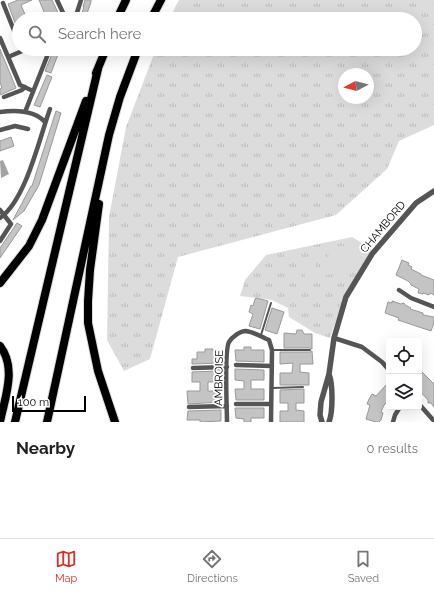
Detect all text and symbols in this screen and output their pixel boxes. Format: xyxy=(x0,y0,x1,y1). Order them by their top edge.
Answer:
search box xyxy=(12,12,422,56)
icon: search xyxy=(26,23,48,45)
text: Search here xyxy=(58,25,141,43)
north arrow xyxy=(338,68,374,104)
street label: CHAMBORD xyxy=(358,198,408,255)
map controls xyxy=(386,338,422,410)
button: locate xyxy=(386,338,422,374)
street label: AMBROISE xyxy=(212,350,226,406)
button: layers xyxy=(386,374,422,410)
scale bar xyxy=(12,394,86,413)
text: 100 m xyxy=(18,396,49,409)
text: Nearby xyxy=(16,438,75,458)
text: 0 results xyxy=(367,441,418,456)
tab: Map xyxy=(55,548,77,585)
tab: Directions xyxy=(187,548,238,585)
tab: Saved xyxy=(348,548,379,585)

